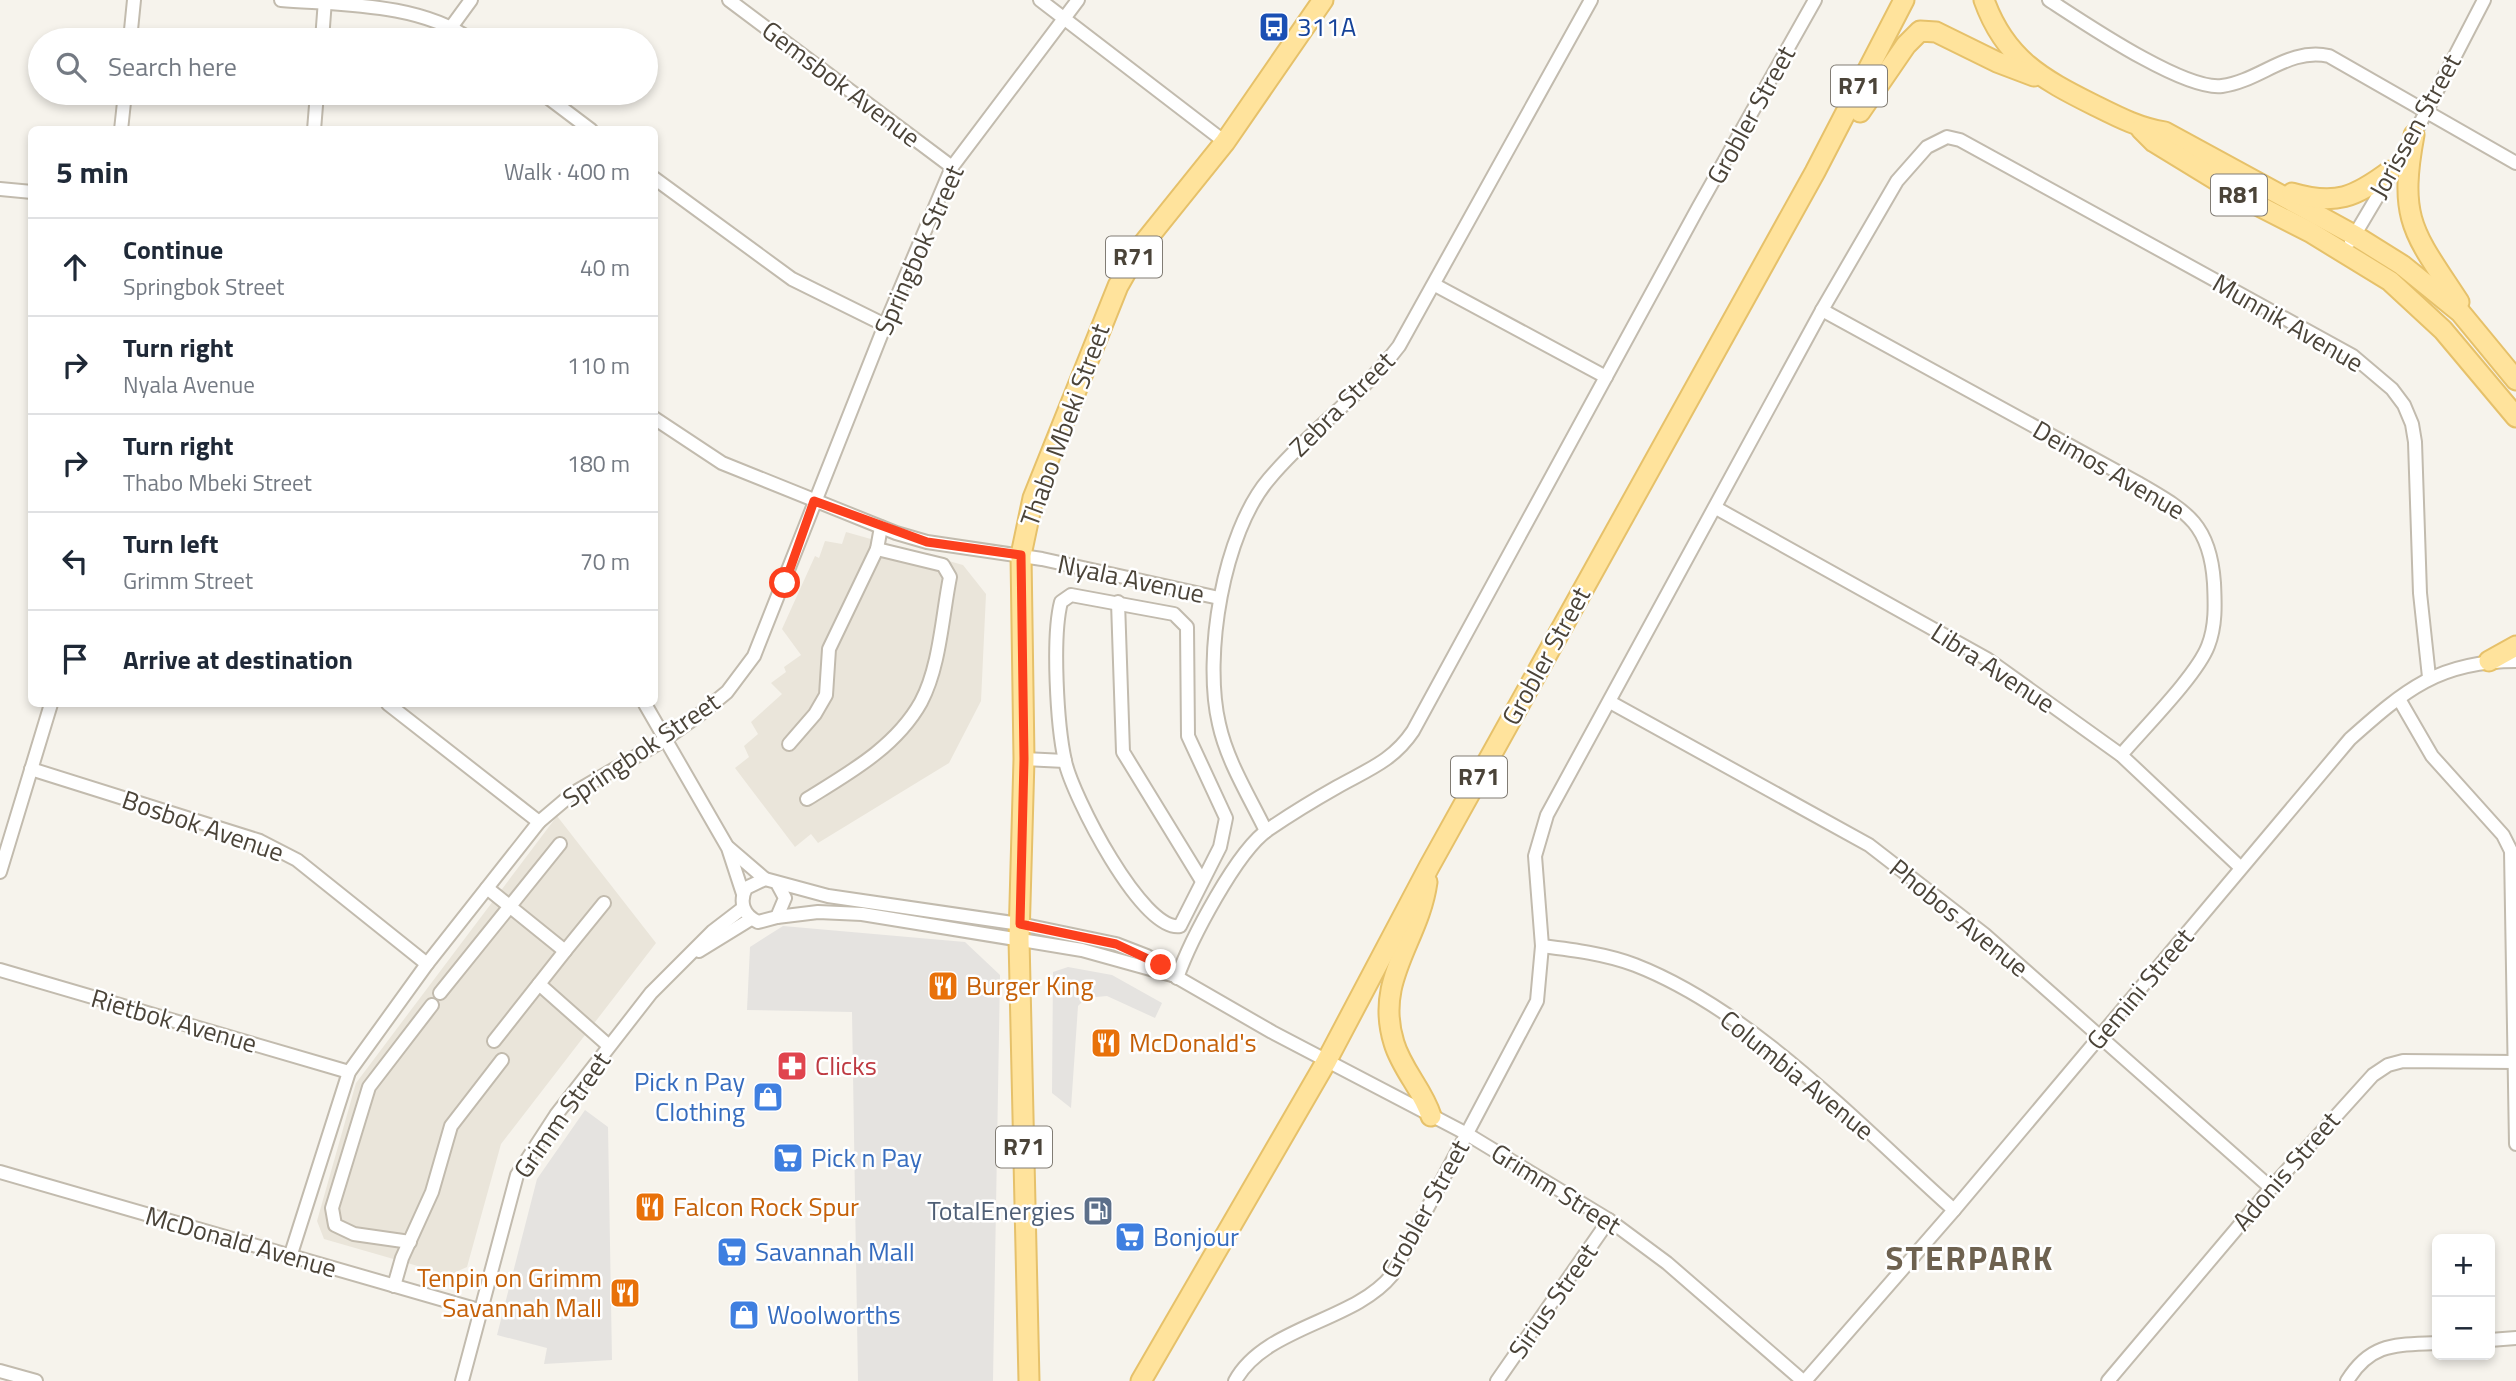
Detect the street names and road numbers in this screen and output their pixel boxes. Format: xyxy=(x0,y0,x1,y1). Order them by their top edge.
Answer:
street label: Gemsbok Avenue xyxy=(754,11,929,156)
street label: Grobler Street xyxy=(1696,38,1805,191)
street label: Jorissen Street xyxy=(2359,46,2470,205)
road number: R71 xyxy=(1831,66,1887,106)
street label: Springbok Street xyxy=(864,159,973,341)
road number: R81 xyxy=(2211,174,2267,216)
road number: R71 xyxy=(1106,236,1162,278)
street label: Munnik Avenue xyxy=(2205,263,2371,382)
street label: Thabo Mbeki Street xyxy=(1010,318,1119,532)
street label: Zebra Street xyxy=(1280,342,1403,465)
street label: Deimos Avenue xyxy=(2026,410,2193,529)
street label: Nyala Avenue xyxy=(1054,544,1208,613)
street label: Grobler Street xyxy=(1491,579,1600,732)
street label: Libra Avenue xyxy=(1924,613,2063,722)
street label: Springbok Street xyxy=(554,682,727,817)
road number: R71 xyxy=(1451,756,1507,798)
street label: Bosbok Avenue xyxy=(117,780,289,871)
street label: Phobos Avenue xyxy=(1881,849,2038,986)
street label: Gemini Street xyxy=(2077,919,2202,1058)
street label: Rietbok Avenue xyxy=(87,978,262,1063)
street label: Columbia Avenue xyxy=(1712,1000,1883,1149)
street label: Grimm Street xyxy=(503,1043,620,1186)
street label: Adonis Street xyxy=(2223,1102,2349,1239)
road number: R71 xyxy=(996,1126,1052,1168)
street label: Grobler Street xyxy=(1370,1132,1479,1285)
street label: Grimm Street xyxy=(1484,1133,1629,1244)
street label: McDonald Avenue xyxy=(141,1196,341,1287)
street label: Sirius Street xyxy=(1498,1235,1607,1366)

